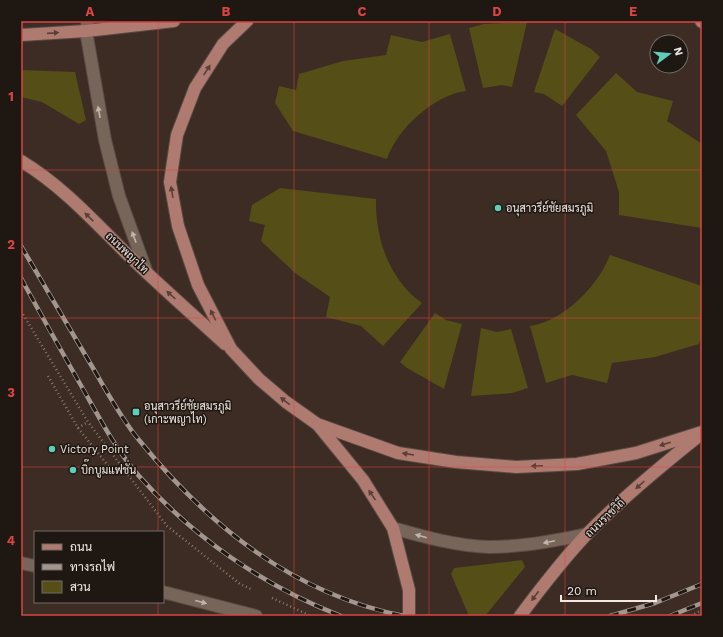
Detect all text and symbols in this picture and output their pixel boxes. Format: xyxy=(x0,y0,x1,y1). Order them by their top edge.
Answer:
text: A xyxy=(86,4,95,19)
text: B xyxy=(222,4,231,19)
text: C xyxy=(358,4,367,19)
text: D xyxy=(492,4,502,19)
text: E xyxy=(629,4,637,19)
one-way arrow xyxy=(47,30,59,37)
north arrow xyxy=(649,34,689,74)
text: N xyxy=(671,46,686,57)
one-way arrow xyxy=(203,64,210,76)
text: 1 xyxy=(8,89,14,104)
one-way arrow xyxy=(96,105,102,118)
one-way arrow xyxy=(169,186,175,198)
place label: อนุสาวรีย์ชัยสมรภูมิ xyxy=(506,200,593,217)
marker: อนุสาวรีย์ชัยสมรภูมิ xyxy=(493,203,503,213)
one-way arrow xyxy=(84,212,94,222)
street label: ถนนพญาไท xyxy=(103,228,152,277)
one-way arrow xyxy=(131,230,137,242)
text: 2 xyxy=(7,237,15,252)
one-way arrow xyxy=(166,290,176,300)
one-way arrow xyxy=(210,309,216,320)
text: 3 xyxy=(7,385,15,400)
one-way arrow xyxy=(280,397,291,405)
place label: อนุสาวรีย์ชัยสมรภูมิ (เกาะพญาไท) xyxy=(144,398,231,426)
marker: อนุสาวรีย์ชัยสมรภูมิ (เกาะพญาไท) xyxy=(131,407,141,417)
one-way arrow xyxy=(659,441,671,447)
place label: Victory Point xyxy=(60,443,129,456)
marker: Victory Point xyxy=(47,444,57,454)
one-way arrow xyxy=(402,451,414,457)
place label: บิ๊กบูมแฟชั่น xyxy=(81,459,136,478)
one-way arrow xyxy=(531,462,543,469)
marker: บิ๊กบูมแฟชั่น xyxy=(68,465,78,475)
one-way arrow xyxy=(634,480,645,489)
one-way arrow xyxy=(369,489,376,500)
street label: ถนนราชวิถี xyxy=(581,495,627,540)
legend xyxy=(34,531,164,603)
text: 4 xyxy=(7,533,16,548)
one-way arrow xyxy=(414,533,426,539)
one-way arrow xyxy=(543,539,555,545)
text: ถนน xyxy=(70,540,93,554)
text: ทางรถไฟ xyxy=(70,559,115,574)
scale bar xyxy=(561,577,656,603)
text: สวน xyxy=(70,580,91,594)
text: 20 m xyxy=(567,584,597,598)
one-way arrow xyxy=(531,590,540,601)
one-way arrow xyxy=(194,599,207,605)

